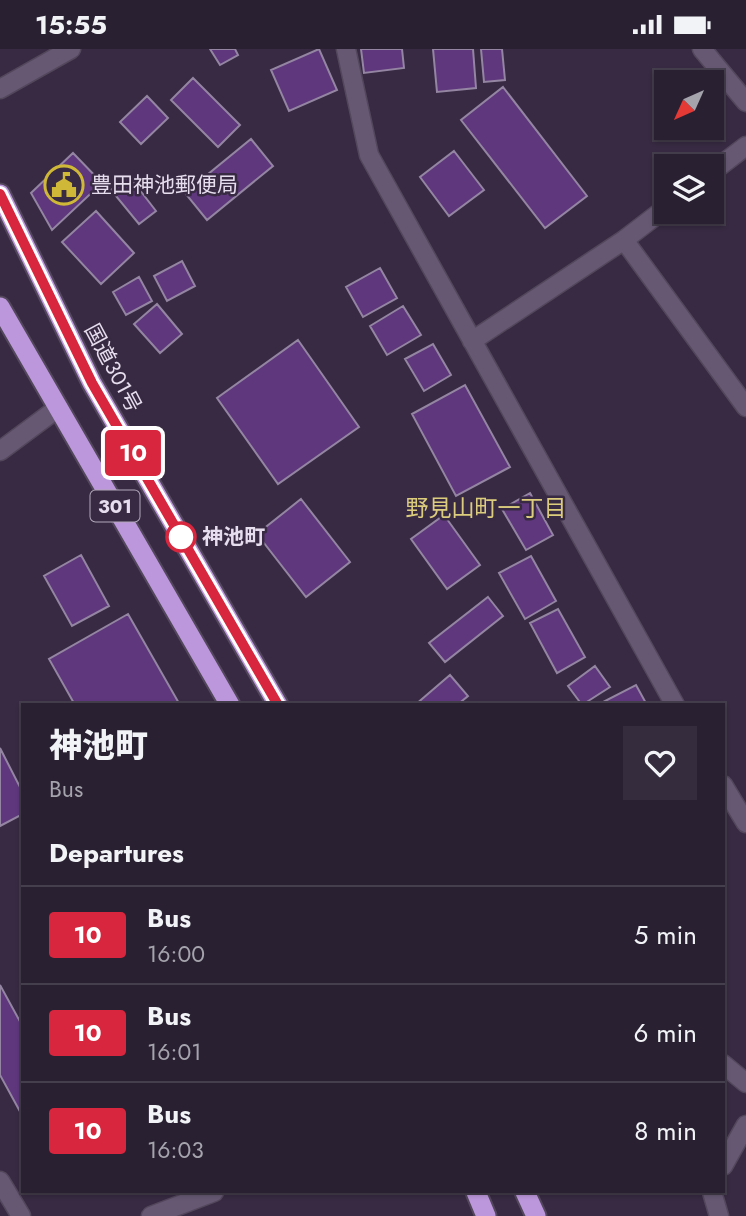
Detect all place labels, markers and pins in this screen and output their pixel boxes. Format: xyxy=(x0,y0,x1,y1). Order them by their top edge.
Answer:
public building icon: 豊田神池郵便局 xyxy=(43,164,85,206)
place label: 豊田神池郵便局 xyxy=(91,170,238,200)
marker: 神池町 xyxy=(166,522,196,552)
place label: 神池町 xyxy=(202,522,265,552)

